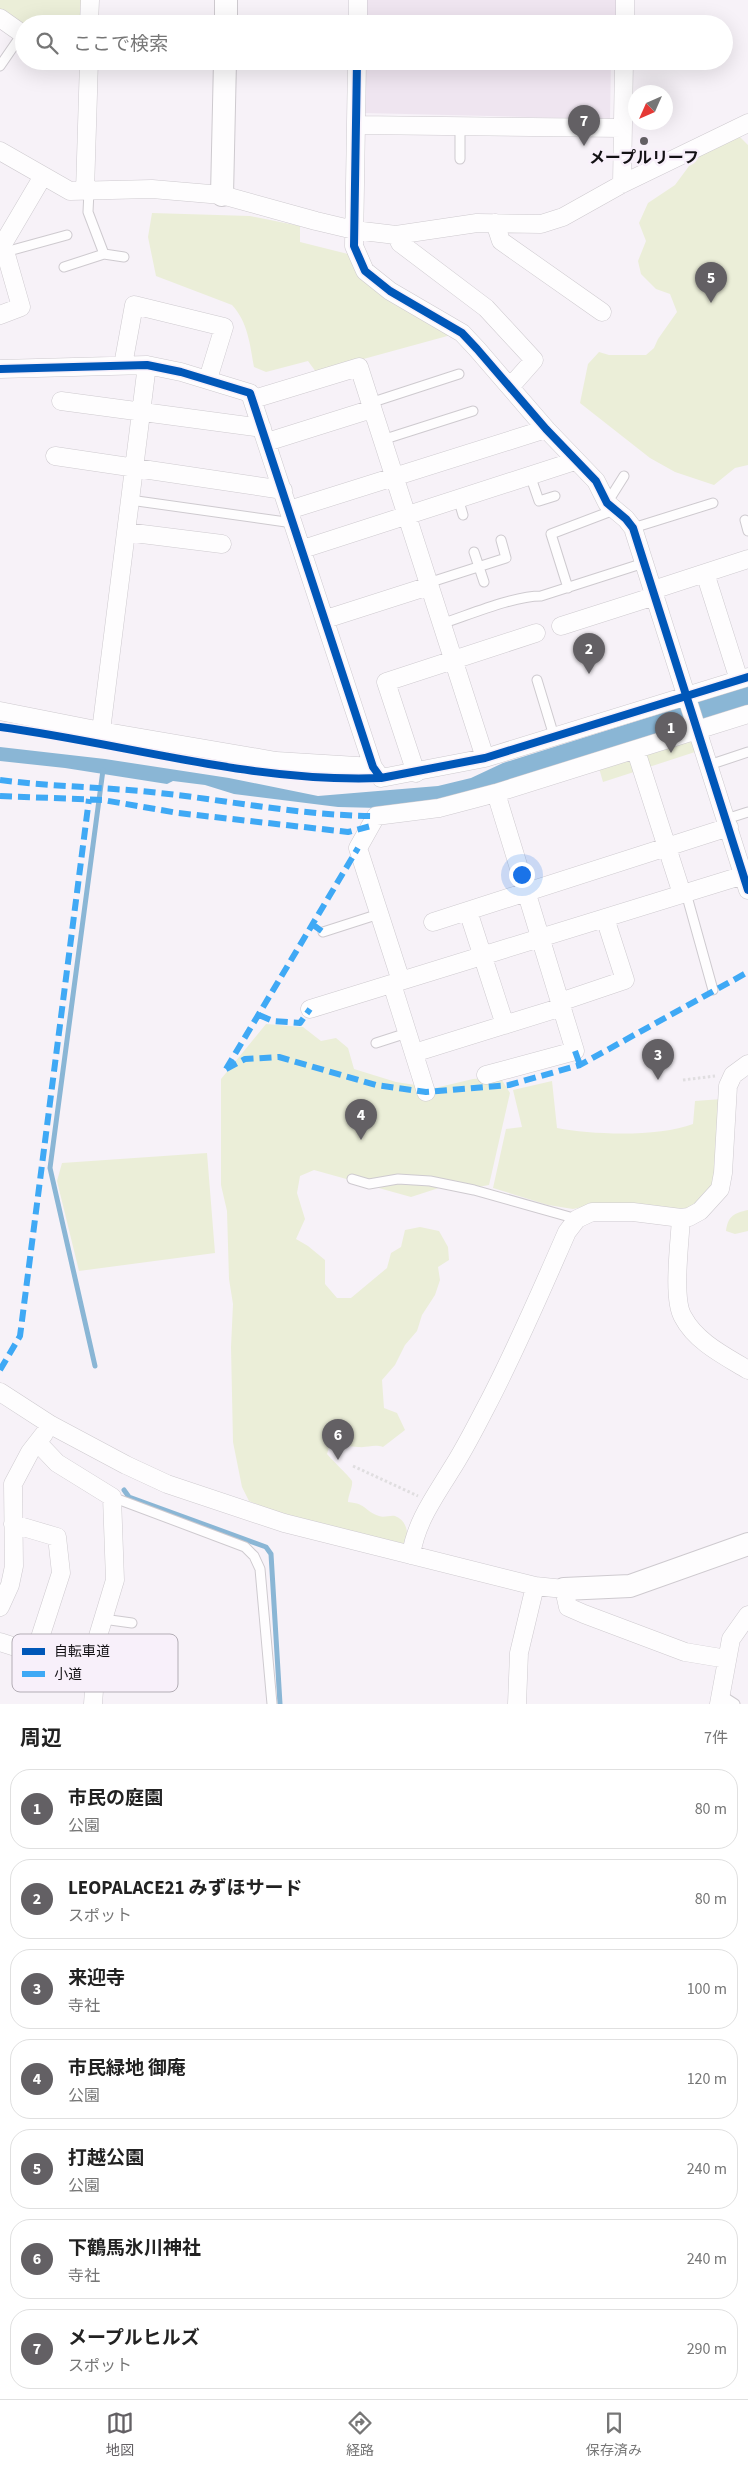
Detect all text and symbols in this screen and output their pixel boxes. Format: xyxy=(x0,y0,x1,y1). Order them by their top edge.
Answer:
search box xyxy=(15,15,733,70)
icon: search xyxy=(33,29,61,57)
text: ここで検索 xyxy=(73,31,168,58)
north arrow xyxy=(628,85,673,130)
pin: 7 xyxy=(568,105,600,146)
marker: メープルリーフ xyxy=(638,135,650,147)
place label: メープルリーフ xyxy=(589,147,699,169)
pin: 5 xyxy=(695,262,727,303)
pin: 2 xyxy=(573,633,605,674)
pin: 1 xyxy=(655,712,687,753)
your location xyxy=(509,862,535,888)
pin: 3 xyxy=(642,1039,674,1080)
pin: 4 xyxy=(345,1099,377,1140)
pin: 6 xyxy=(322,1419,354,1460)
legend xyxy=(12,1634,178,1692)
text: 自転車道 xyxy=(54,1642,110,1662)
text: 小道 xyxy=(54,1665,82,1685)
text: 周辺 xyxy=(20,1723,62,1753)
text: 7件 xyxy=(704,1727,728,1749)
text: 市民の庭園 xyxy=(68,1785,163,1812)
text: 1 xyxy=(33,1798,41,1820)
text: 80 m xyxy=(695,1798,727,1820)
text: 公園 xyxy=(68,1815,100,1837)
text: LEOPALACE21 みずほサード xyxy=(68,1875,302,1902)
text: 2 xyxy=(33,1888,41,1910)
text: 80 m xyxy=(695,1888,727,1910)
text: スポット xyxy=(68,1905,132,1927)
text: 来迎寺 xyxy=(68,1965,125,1992)
text: 3 xyxy=(33,1978,41,2000)
text: 100 m xyxy=(687,1978,727,2000)
text: 寺社 xyxy=(68,1995,100,2017)
text: 市民緑地 御庵 xyxy=(68,2055,186,2082)
text: 4 xyxy=(33,2068,41,2090)
text: 120 m xyxy=(687,2068,727,2090)
text: 公園 xyxy=(68,2085,100,2107)
text: 打越公園 xyxy=(68,2145,144,2172)
text: 5 xyxy=(33,2158,41,2180)
text: 240 m xyxy=(687,2158,727,2180)
text: 公園 xyxy=(68,2175,100,2197)
text: 下鶴馬氷川神社 xyxy=(68,2235,201,2262)
text: 6 xyxy=(33,2248,41,2270)
text: 240 m xyxy=(687,2248,727,2270)
text: 寺社 xyxy=(68,2265,100,2287)
text: メープルヒルズ xyxy=(68,2325,200,2352)
text: 7 xyxy=(33,2338,41,2360)
text: 290 m xyxy=(687,2338,727,2360)
text: スポット xyxy=(68,2355,132,2377)
tab: 地図 xyxy=(106,2409,134,2461)
tab: 経路 xyxy=(346,2409,374,2461)
tab: 保存済み xyxy=(586,2409,642,2461)

